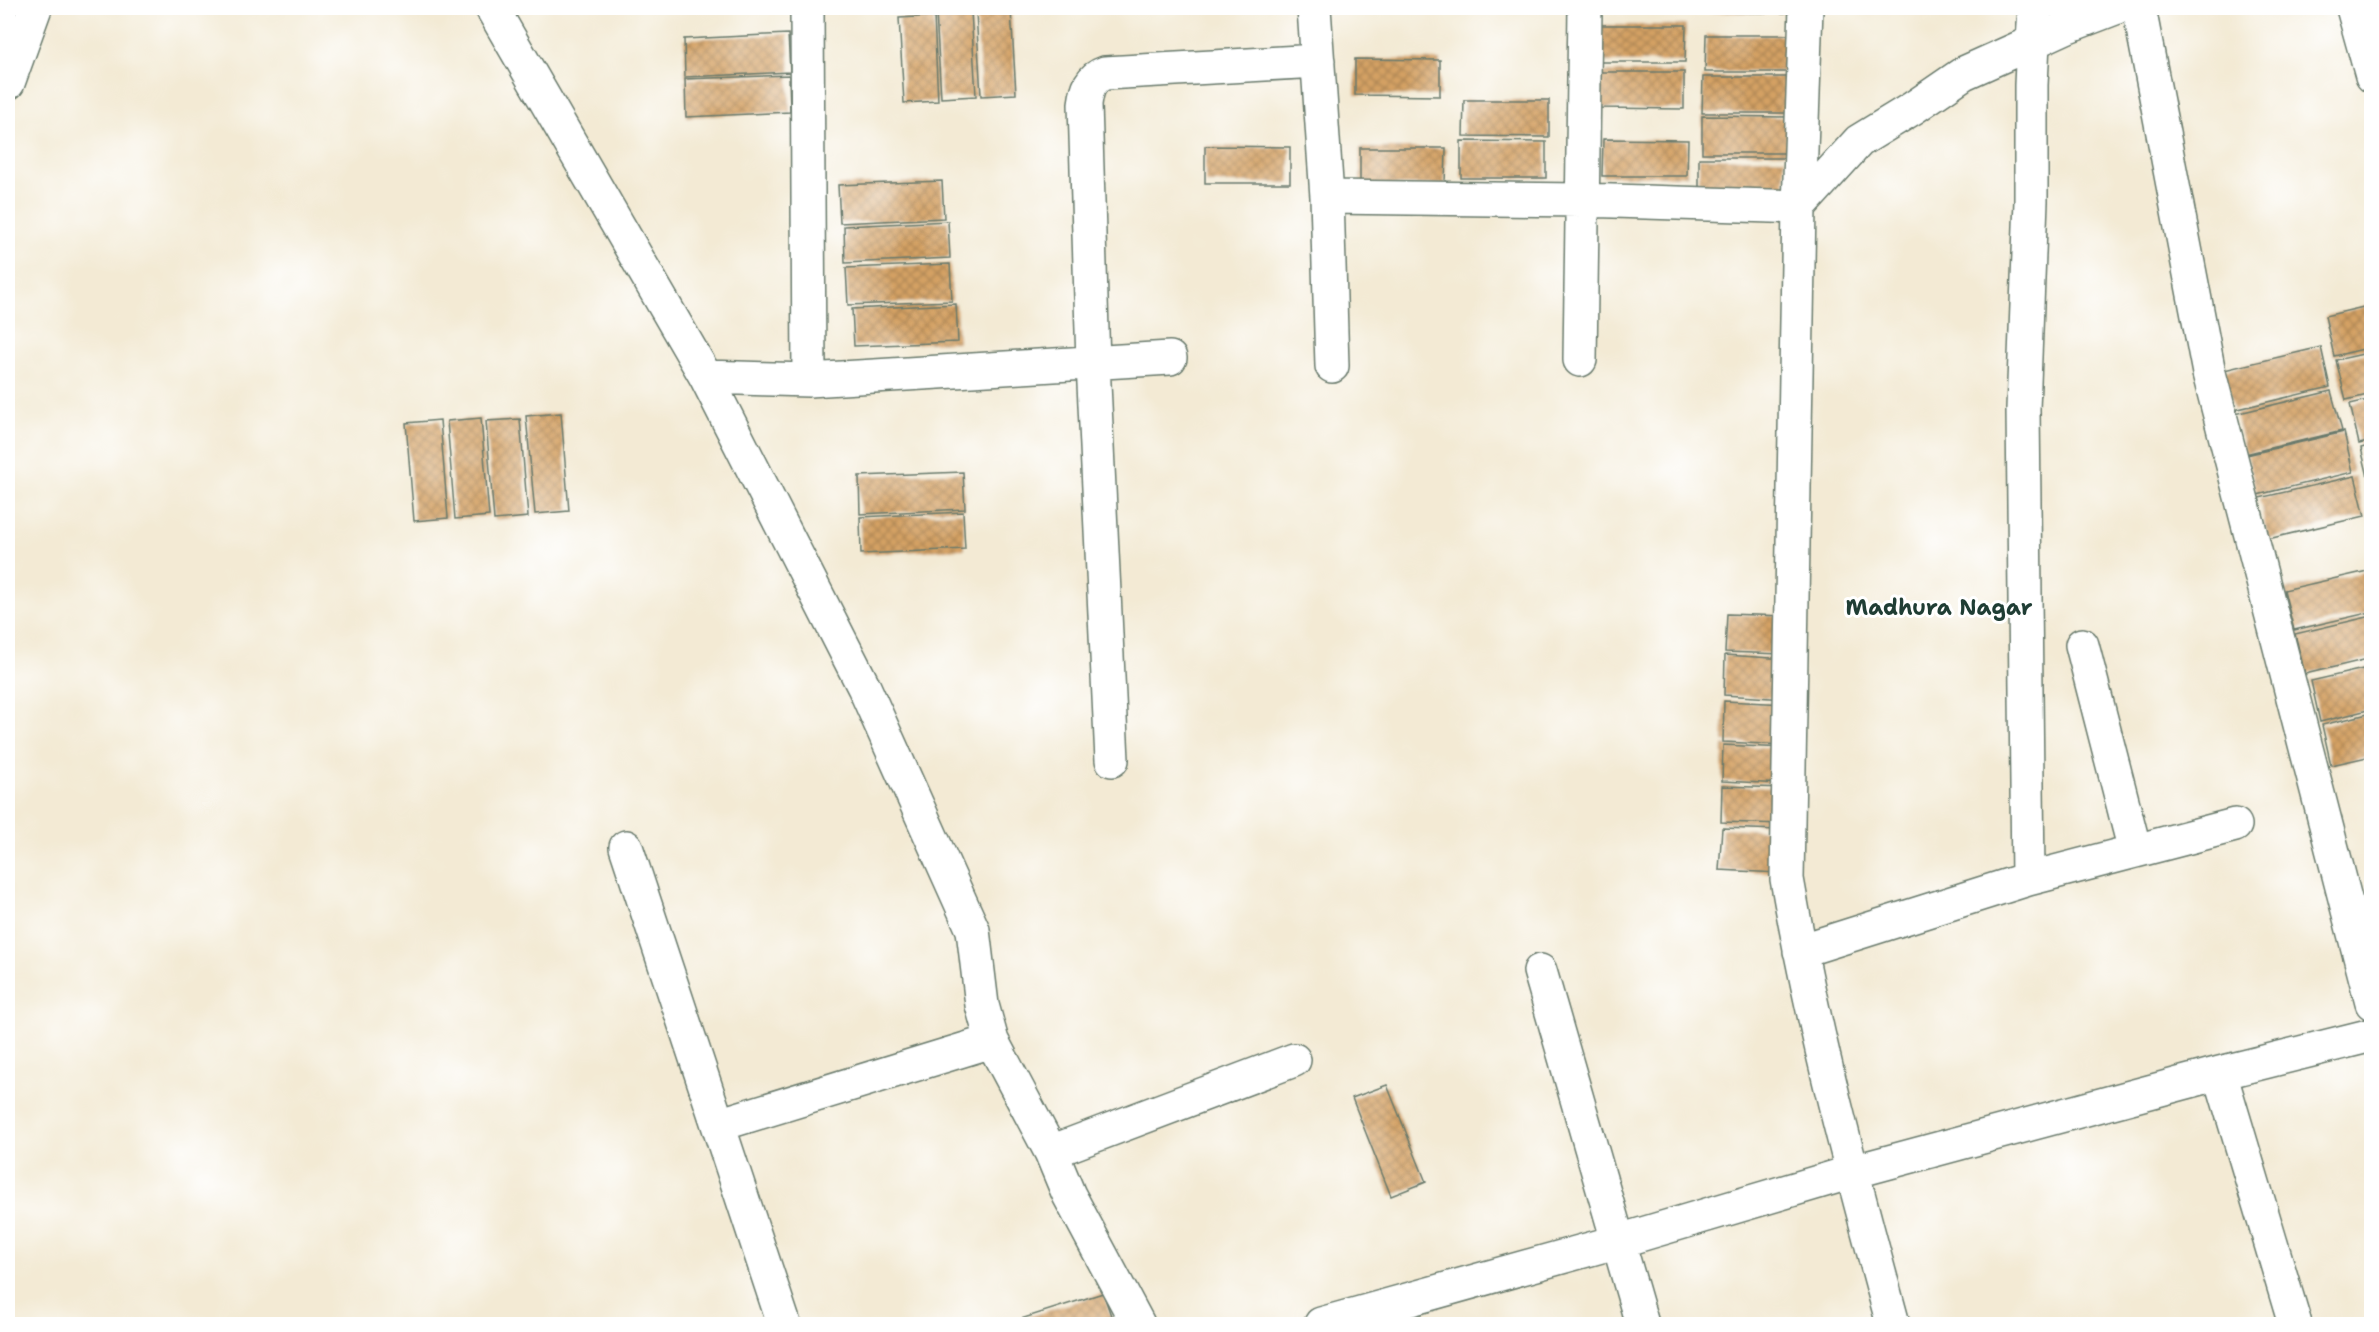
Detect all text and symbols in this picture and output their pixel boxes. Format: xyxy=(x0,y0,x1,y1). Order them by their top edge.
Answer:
district label: Madhura Nagar xyxy=(1845,593,2033,622)

